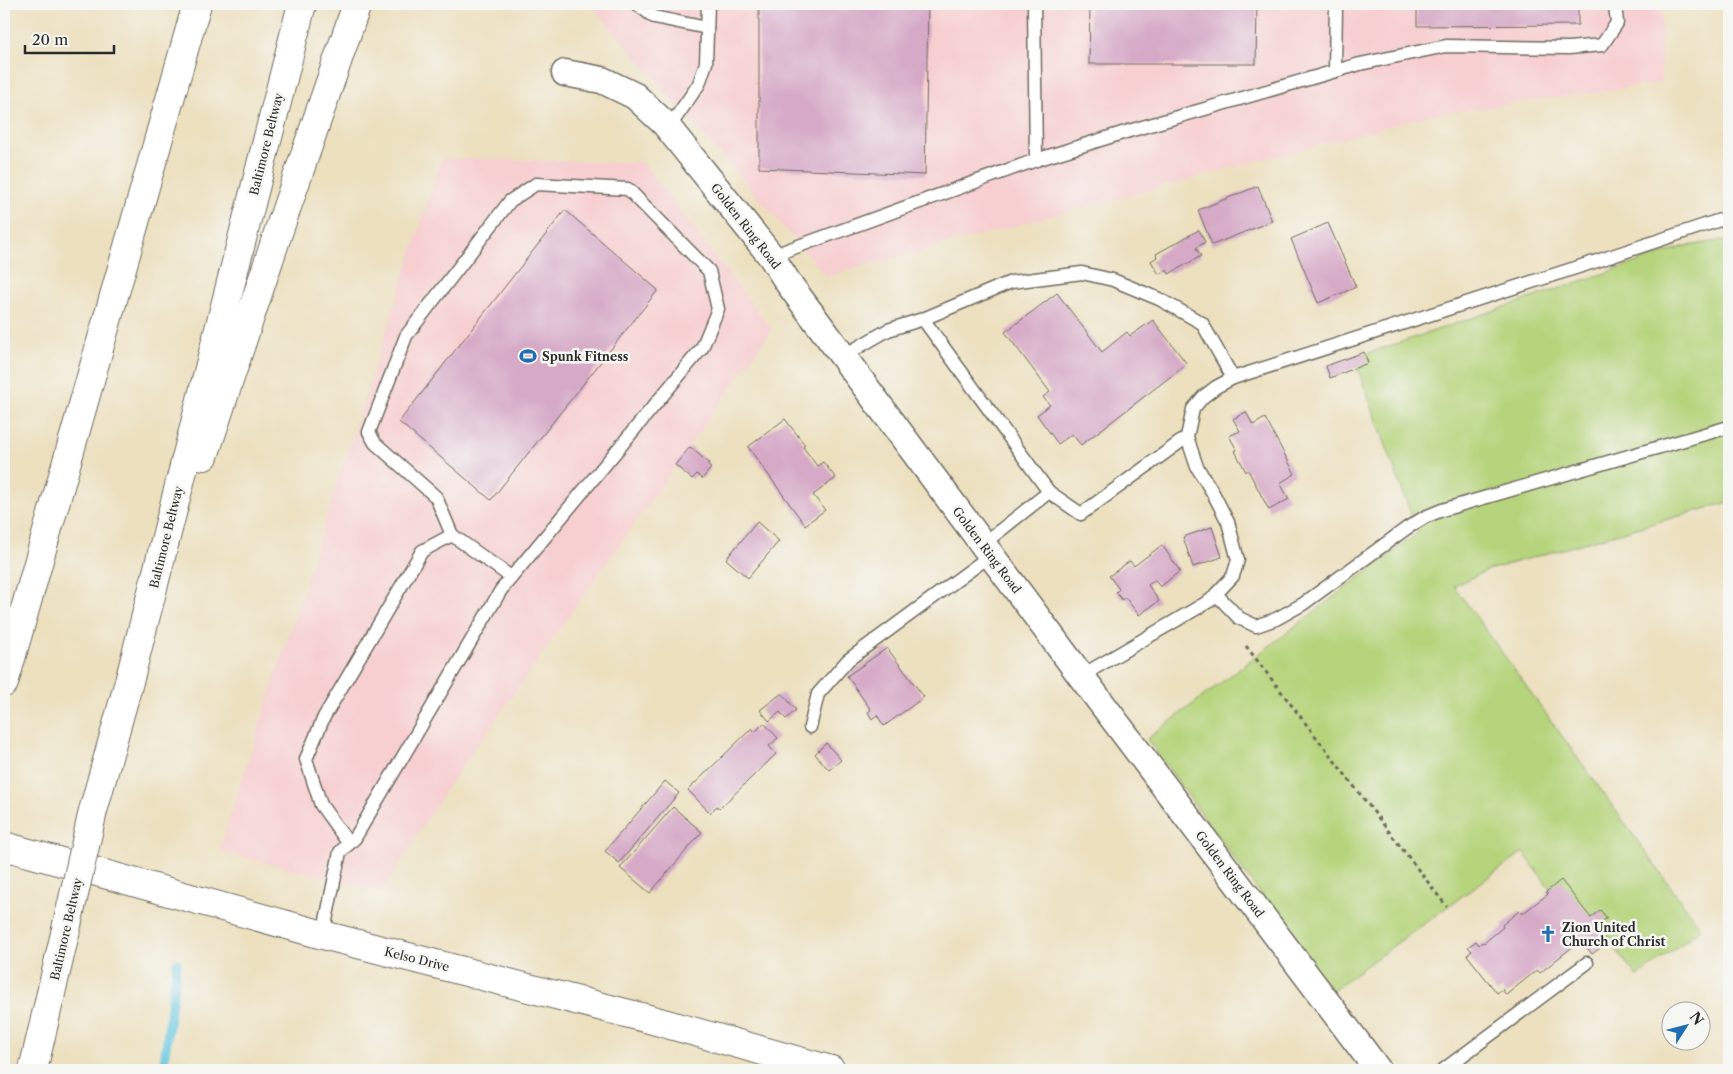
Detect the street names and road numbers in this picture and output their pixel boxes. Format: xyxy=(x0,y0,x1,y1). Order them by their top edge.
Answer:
street label: Baltimore Beltway xyxy=(246,91,286,197)
street label: Golden Ring Road xyxy=(708,180,784,272)
street label: Baltimore Beltway xyxy=(146,484,186,590)
street label: Golden Ring Road xyxy=(950,504,1025,597)
street label: Golden Ring Road xyxy=(1193,828,1268,921)
street label: Baltimore Beltway xyxy=(47,876,85,982)
street label: Kelso Drive xyxy=(383,944,451,974)

